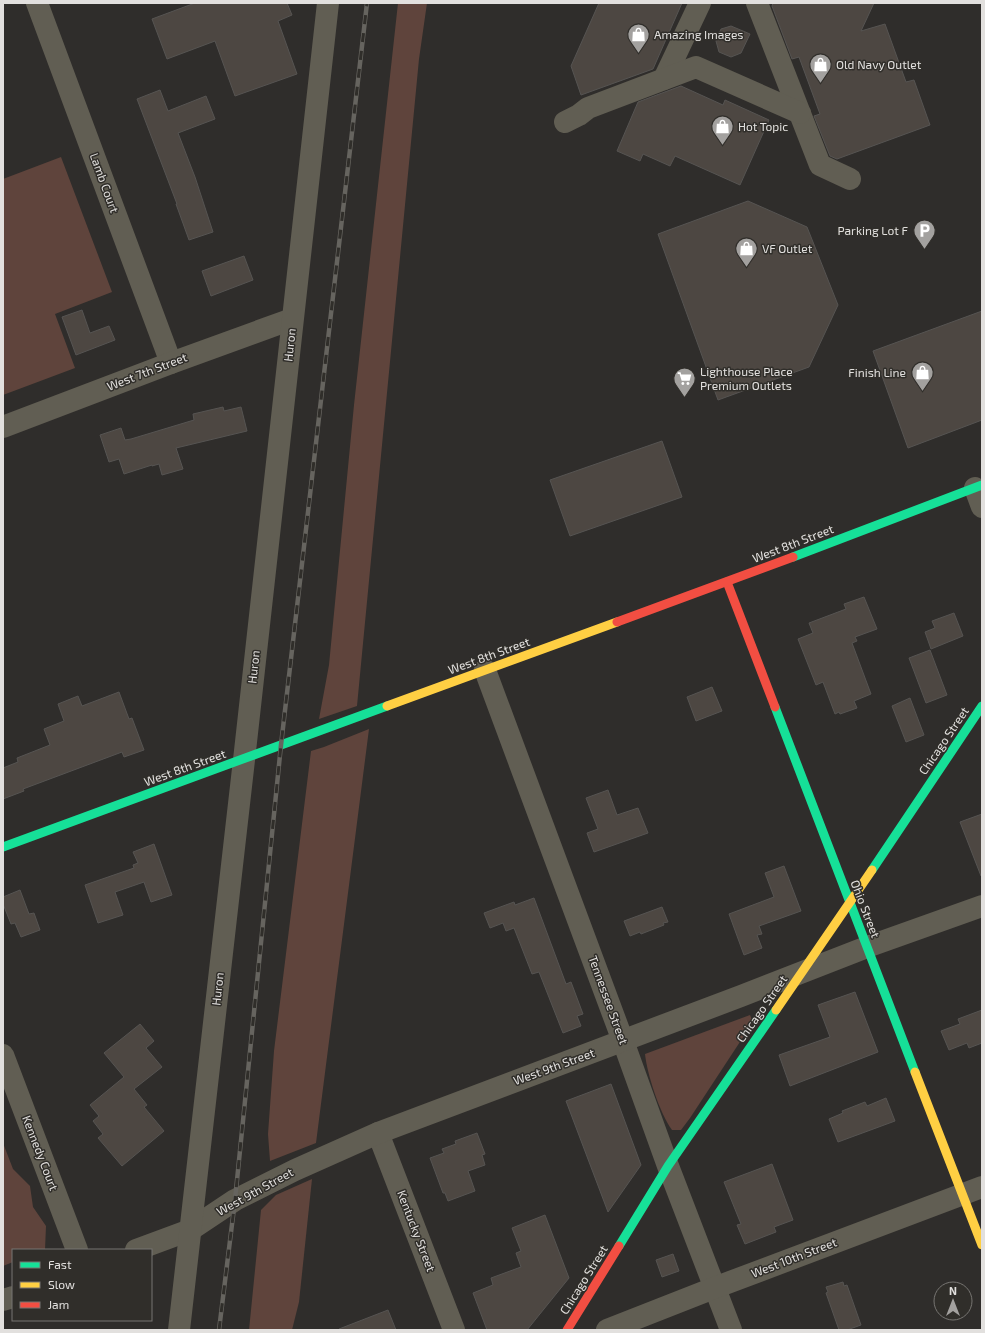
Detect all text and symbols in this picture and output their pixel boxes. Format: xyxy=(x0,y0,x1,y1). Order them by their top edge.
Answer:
shop icon: Amazing Images xyxy=(626,22,652,55)
place label: Amazing Images xyxy=(654,27,743,41)
shop icon: Old Navy Outlet xyxy=(807,52,833,85)
place label: Old Navy Outlet xyxy=(836,57,922,71)
shop icon: Hot Topic xyxy=(709,114,735,147)
place label: Hot Topic xyxy=(738,119,788,133)
street label: Lamb Court xyxy=(88,151,122,215)
parking icon: Parking Lot F xyxy=(911,218,937,251)
place label: Parking Lot F xyxy=(837,223,909,237)
shop icon: VF Outlet xyxy=(734,236,760,269)
place label: VF Outlet xyxy=(762,241,813,255)
street label: Huron xyxy=(280,328,298,362)
street label: West 7th Street xyxy=(105,349,189,393)
shop icon: Finish Line xyxy=(909,360,935,393)
place label: Lighthouse Place Premium Outlets xyxy=(700,364,793,392)
place label: Finish Line xyxy=(848,365,906,379)
supermarket icon: Lighthouse Place Premium Outlets xyxy=(671,366,697,399)
street label: West 8th Street xyxy=(750,521,836,565)
street label: West 8th Street xyxy=(446,634,532,676)
street label: Huron xyxy=(244,650,262,684)
street label: Chicago Street xyxy=(915,704,971,777)
street label: West 8th Street xyxy=(142,746,228,788)
street label: Ohio Street xyxy=(849,878,884,940)
street label: Tennessee Street xyxy=(586,953,632,1046)
street label: Huron xyxy=(208,972,226,1006)
street label: Chicago Street xyxy=(733,972,790,1045)
street label: West 9th Street xyxy=(511,1045,597,1087)
street label: Kennedy Court xyxy=(20,1113,62,1193)
street label: West 9th Street xyxy=(214,1164,296,1218)
street label: Kentucky Street xyxy=(395,1188,439,1274)
street label: West 10th Street xyxy=(749,1234,839,1280)
street label: Chicago Street xyxy=(556,1242,610,1317)
legend xyxy=(12,1249,152,1321)
text: Fast xyxy=(48,1257,72,1271)
text: Slow xyxy=(48,1277,75,1291)
north arrow xyxy=(933,1281,973,1321)
text: N xyxy=(949,1284,957,1297)
text: Jam xyxy=(48,1297,69,1311)

